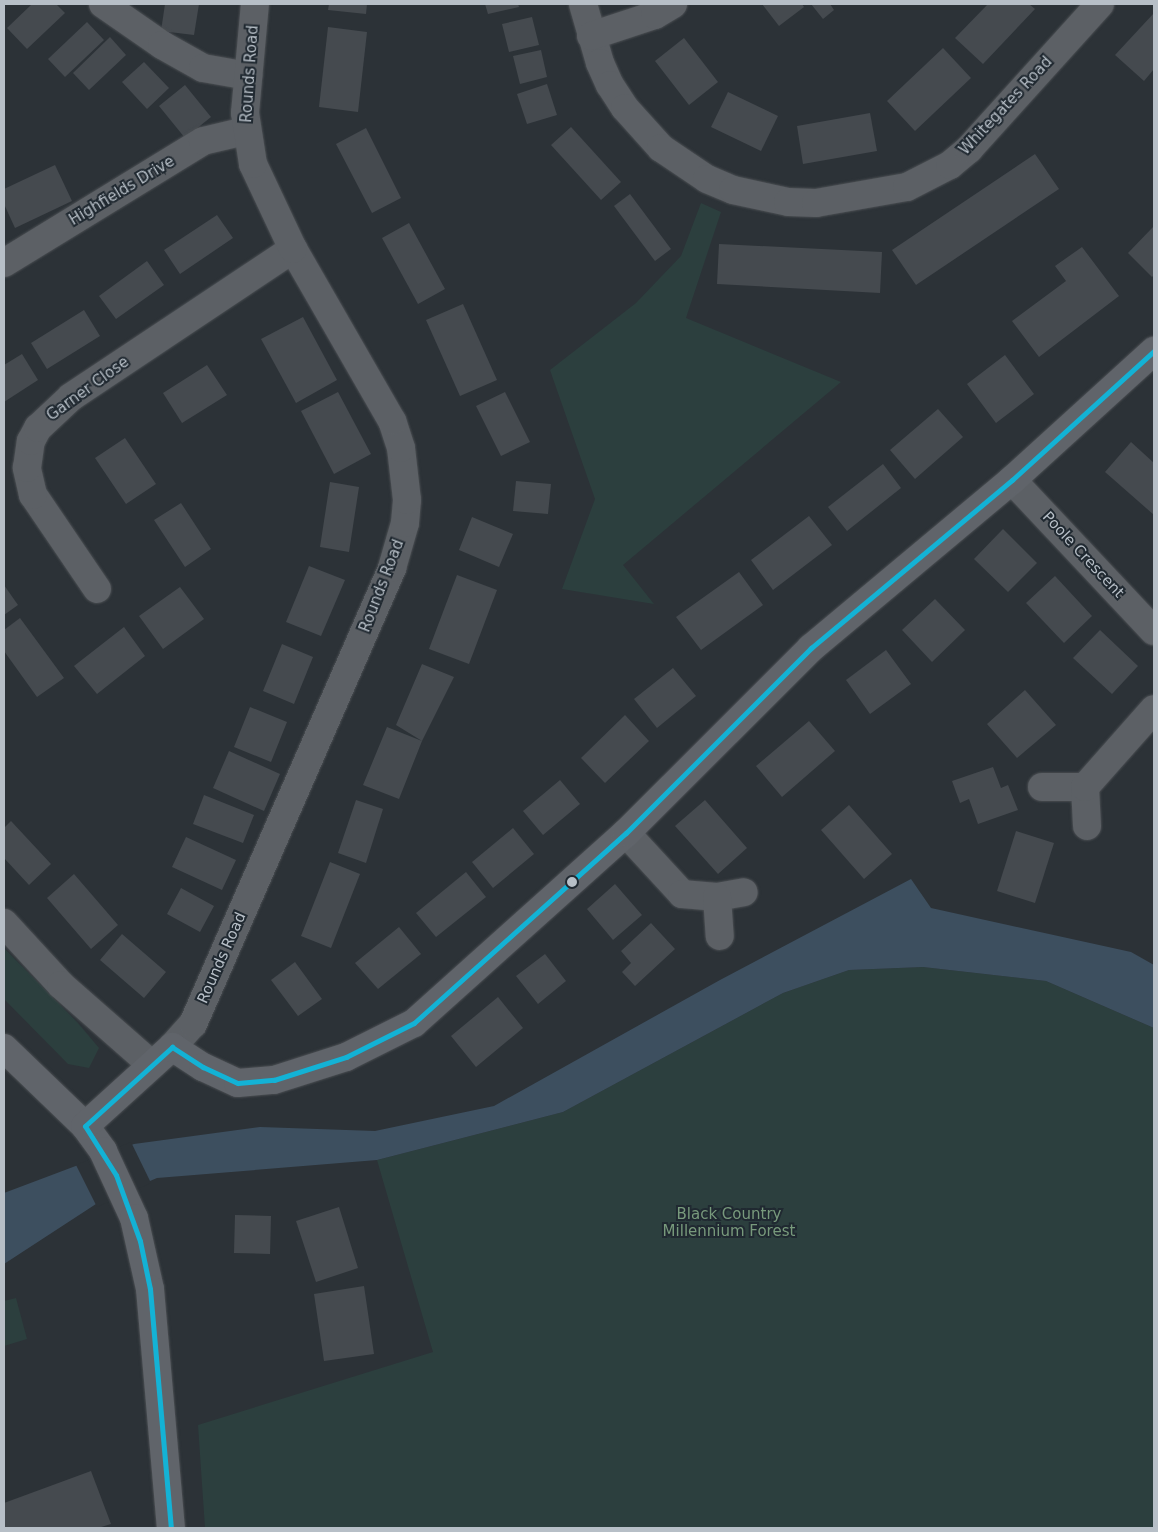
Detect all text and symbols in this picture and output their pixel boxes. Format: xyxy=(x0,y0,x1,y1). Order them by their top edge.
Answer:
street label: Rounds Road xyxy=(238,25,262,123)
street label: Whitegates Road xyxy=(956,53,1056,159)
street label: Highfields Drive xyxy=(66,153,178,229)
street label: Garner Close xyxy=(43,353,133,425)
street label: Poole Crescent xyxy=(1038,508,1128,602)
street label: Rounds Road xyxy=(356,537,408,635)
unlabelled marker xyxy=(567,877,577,887)
street label: Rounds Road xyxy=(194,910,250,1006)
park label: Black Country Millennium Forest xyxy=(663,1205,795,1240)

